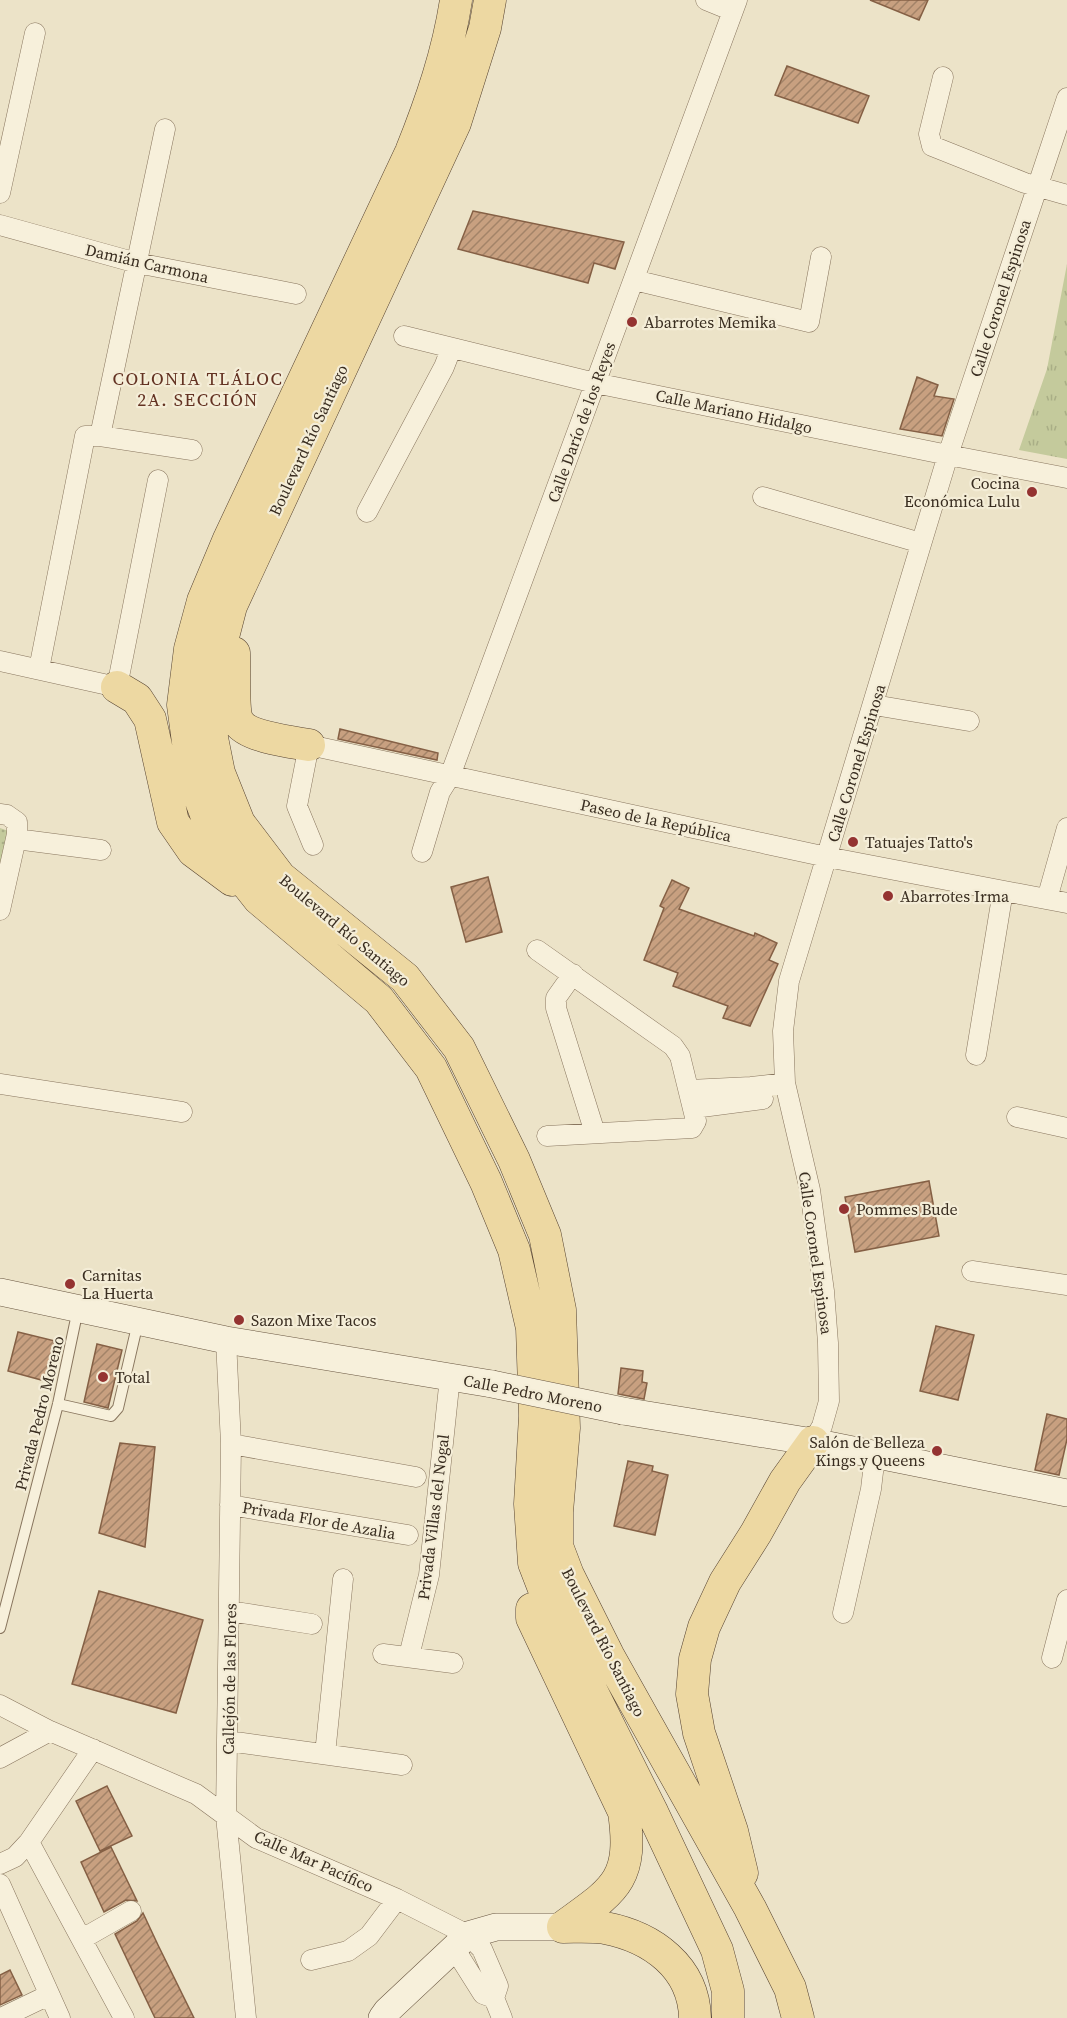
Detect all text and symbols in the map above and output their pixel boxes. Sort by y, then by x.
street label: Calle Coronel Espinosa [964,216,1036,379]
street label: Damián Carmona [83,238,212,288]
place label: Abarrotes Memika [644,311,777,333]
marker: Abarrotes Memika [625,315,639,329]
street label: Calle Darío de los Reyes [542,339,620,505]
street label: Boulevard Río Santiago [263,361,353,519]
district label: COLONIA TLÁLOC 2A. SECCIÓN [113,366,283,412]
street label: Calle Mariano Hidalgo [654,384,815,438]
place label: Cocina Económica Lulu [904,472,1021,512]
marker: Cocina Económica Lulu [1025,485,1039,499]
street label: Calle Coronel Espinosa [821,680,891,845]
street label: Paseo de la República [578,793,734,847]
place label: Tatuajes Tatto's [865,831,973,853]
marker: Tatuajes Tatto's [846,835,860,849]
street label: Boulevard Río Santiago [275,869,415,991]
place label: Abarrotes Irma [900,885,1010,907]
marker: Abarrotes Irma [881,889,895,903]
street label: Calle Coronel Espinosa [794,1170,838,1337]
place label: Pommes Bude [856,1198,958,1220]
marker: Pommes Bude [837,1202,851,1216]
place label: Carnitas La Huerta [82,1264,154,1304]
marker: Carnitas La Huerta [63,1277,77,1291]
place label: Sazon Mixe Tacos [251,1309,376,1331]
marker: Sazon Mixe Tacos [232,1313,246,1327]
street label: Privada Pedro Moreno [9,1333,69,1493]
place label: Total [115,1366,151,1388]
street label: Calle Pedro Moreno [462,1369,605,1417]
marker: Total [96,1370,110,1384]
place label: Salón de Belleza Kings y Queens [810,1431,926,1471]
street label: Privada Villas del Nogal [412,1433,454,1601]
marker: Salón de Belleza Kings y Queens [930,1444,944,1458]
street label: Privada Flor de Azalia [241,1496,398,1544]
street label: Boulevard Río Santiago [557,1564,651,1720]
street label: Callejón de las Flores [217,1603,241,1755]
street label: Calle Mar Pacífico [251,1825,377,1897]

